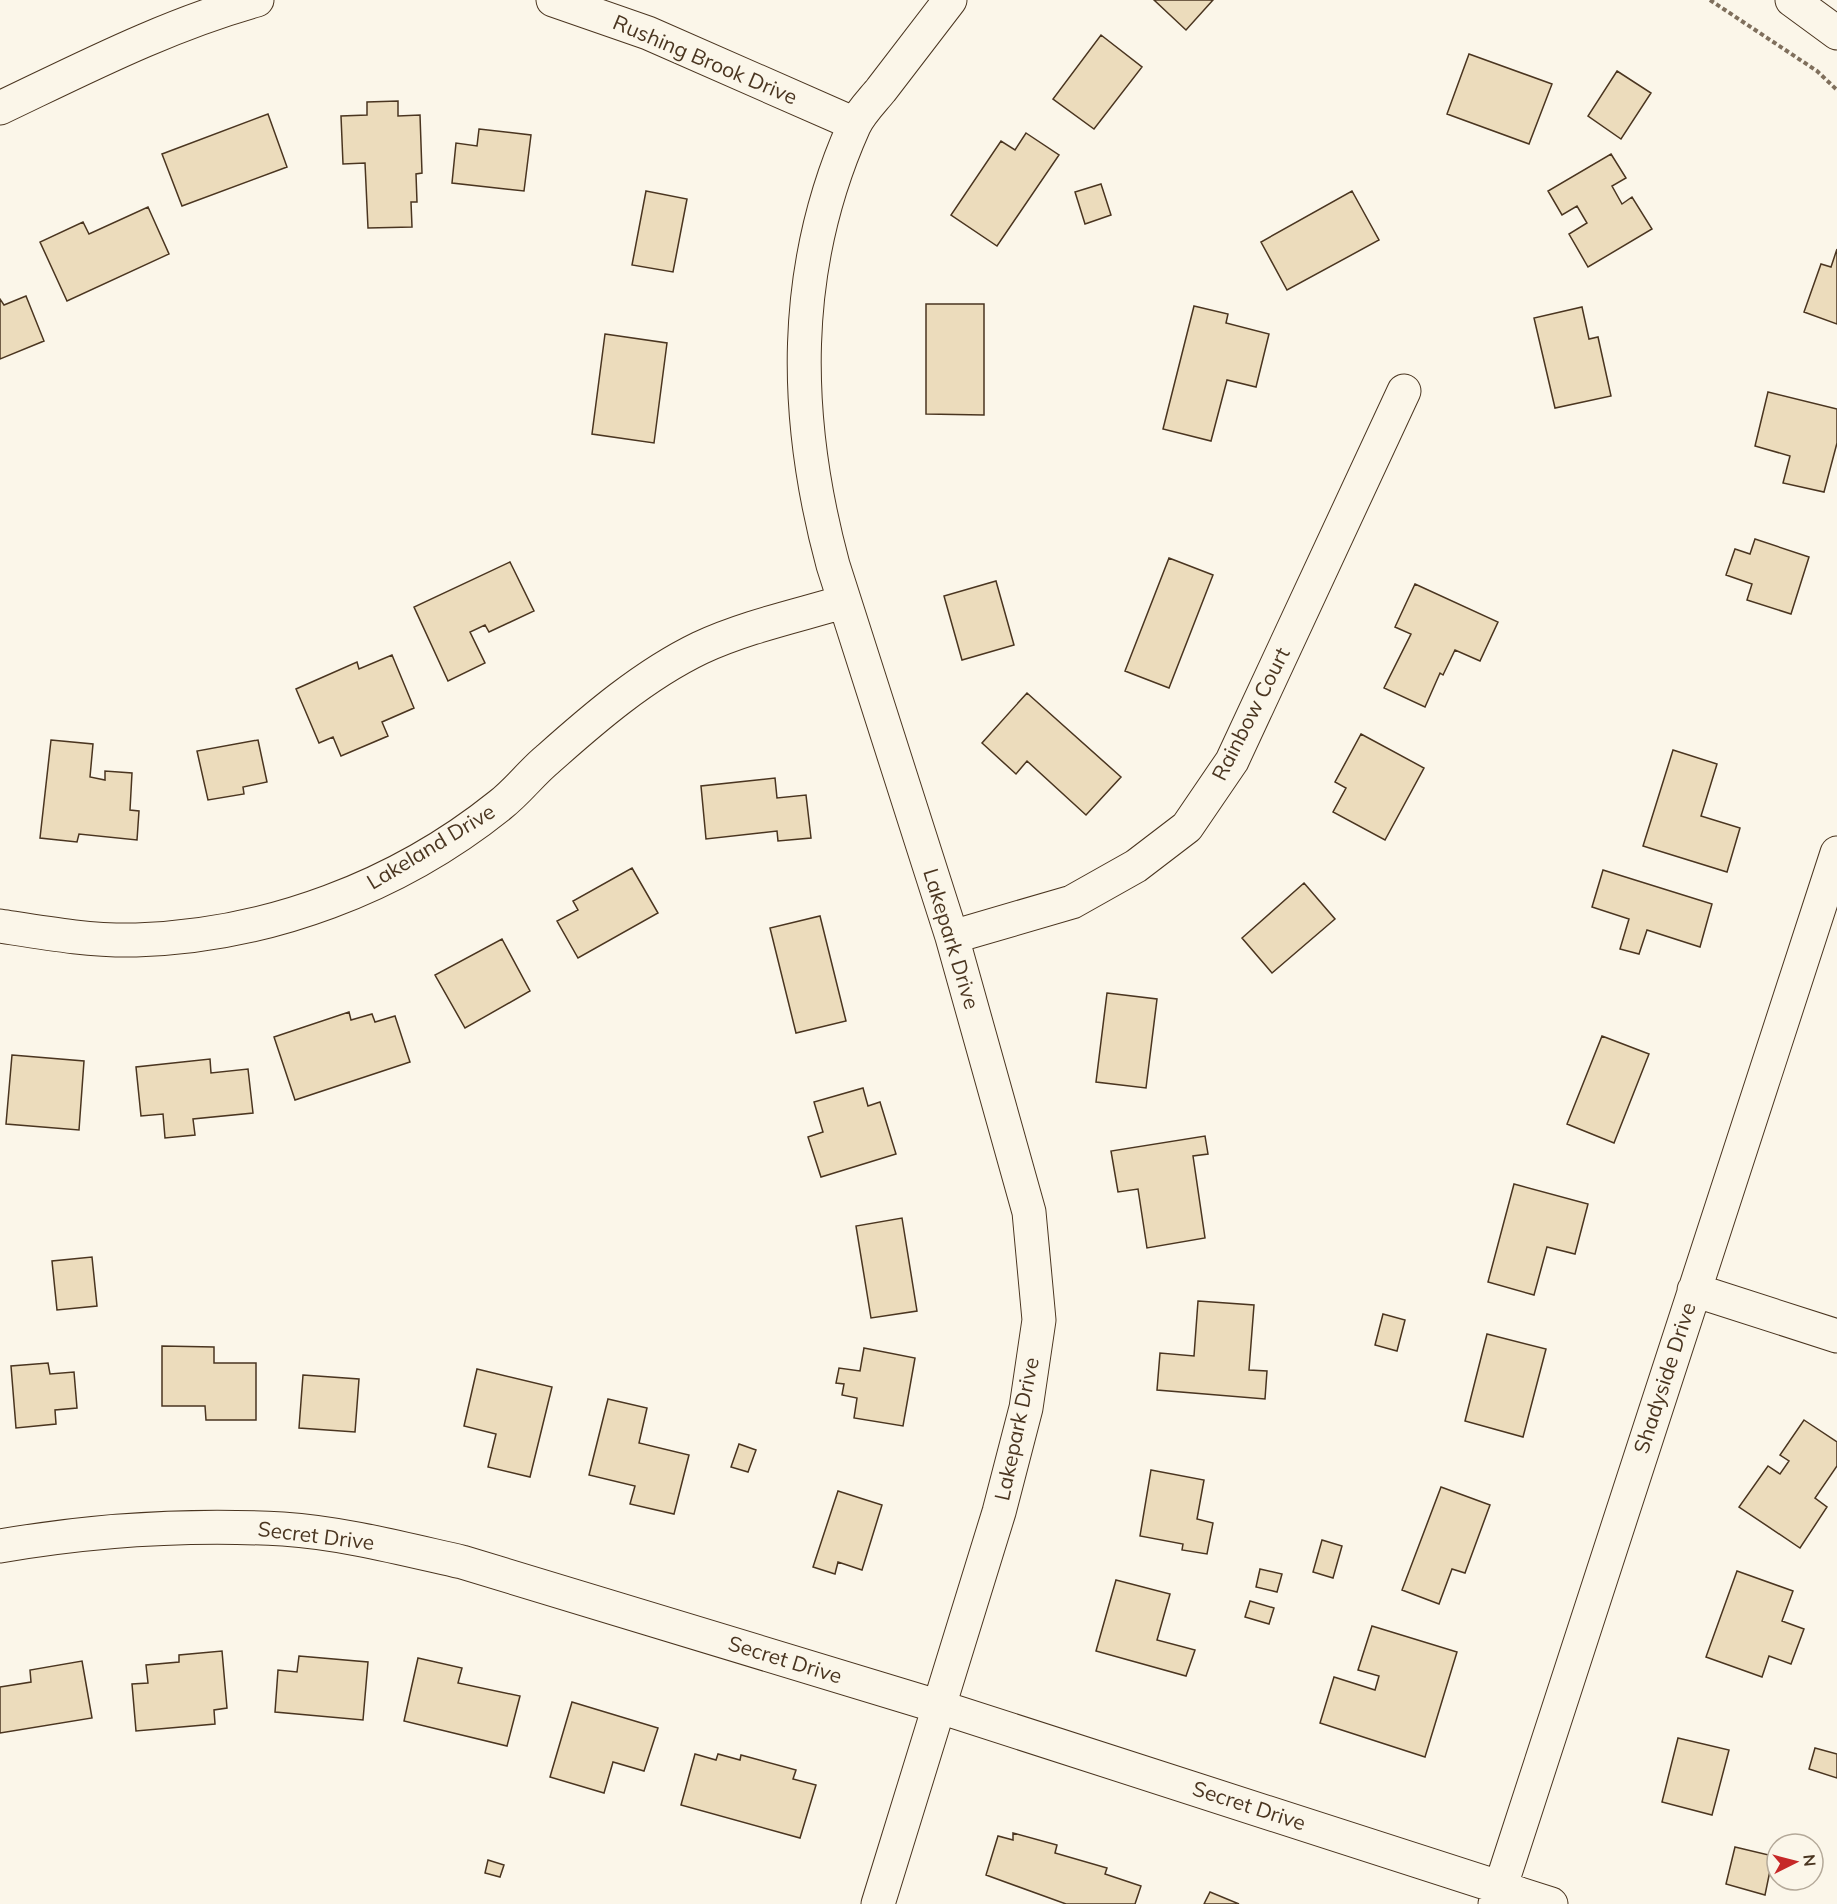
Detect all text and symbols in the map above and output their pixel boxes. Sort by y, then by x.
street label: Rushing Brook Drive [609,9,801,110]
street label: Rainbow Court [1205,643,1295,784]
street label: Lakeland Drive [362,798,499,895]
street label: Lakepark Drive [918,865,986,1012]
street label: Shadyside Drive [1627,1299,1701,1456]
street label: Lakepark Drive [988,1355,1044,1503]
street label: Secret Drive [256,1515,376,1555]
street label: Secret Drive [725,1629,845,1689]
street label: Secret Drive [1189,1775,1309,1836]
north arrow [1765,1832,1825,1892]
text: N [1799,1853,1820,1867]

